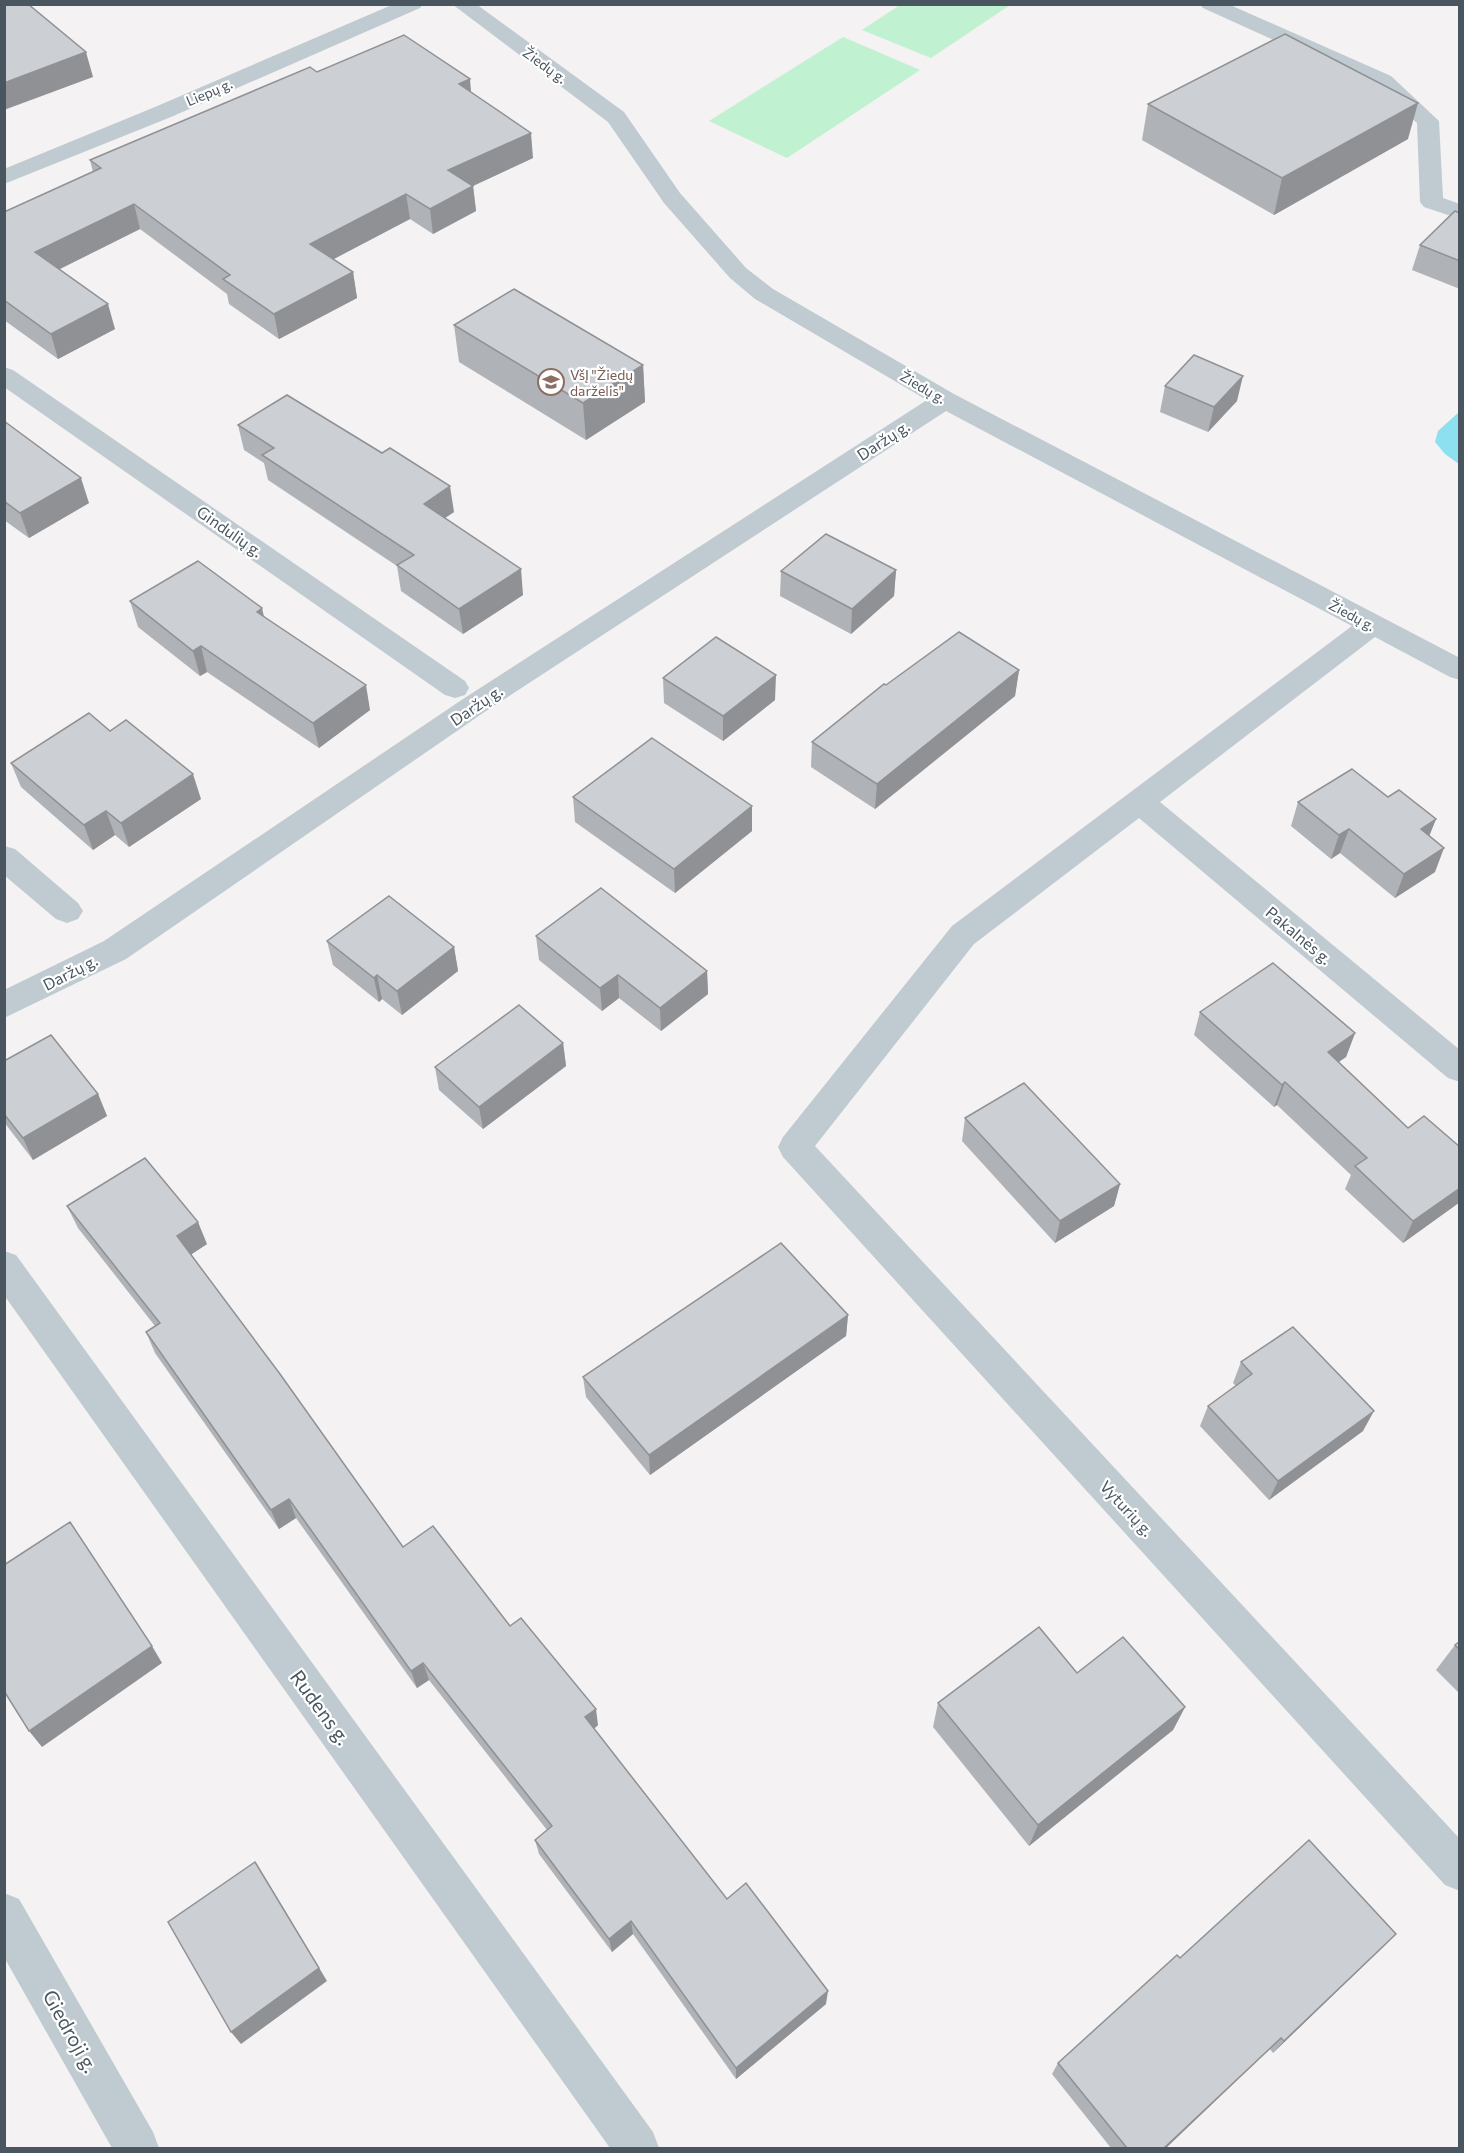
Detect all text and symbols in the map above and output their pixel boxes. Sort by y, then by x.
street label: Žiedų g. [520,43,570,87]
street label: Liepų g. [183,75,235,109]
place label: VšĮ "Žiedų darželis" [570,366,633,399]
school or university icon: VšĮ "Žiedų darželis" [536,367,566,397]
street label: Žiedų g. [897,367,949,407]
street label: Daržų g. [853,416,913,464]
street label: Gindulių g. [194,501,266,561]
street label: Žiedų g. [1326,596,1378,634]
street label: Daržų g. [446,681,506,729]
street label: Pakalnės g. [1262,902,1336,968]
street label: Daržų g. [39,950,101,994]
street label: Vyturių g. [1096,1476,1158,1540]
street label: Rudens g. [286,1665,356,1749]
street label: Giedroji g. [38,1985,104,2077]

